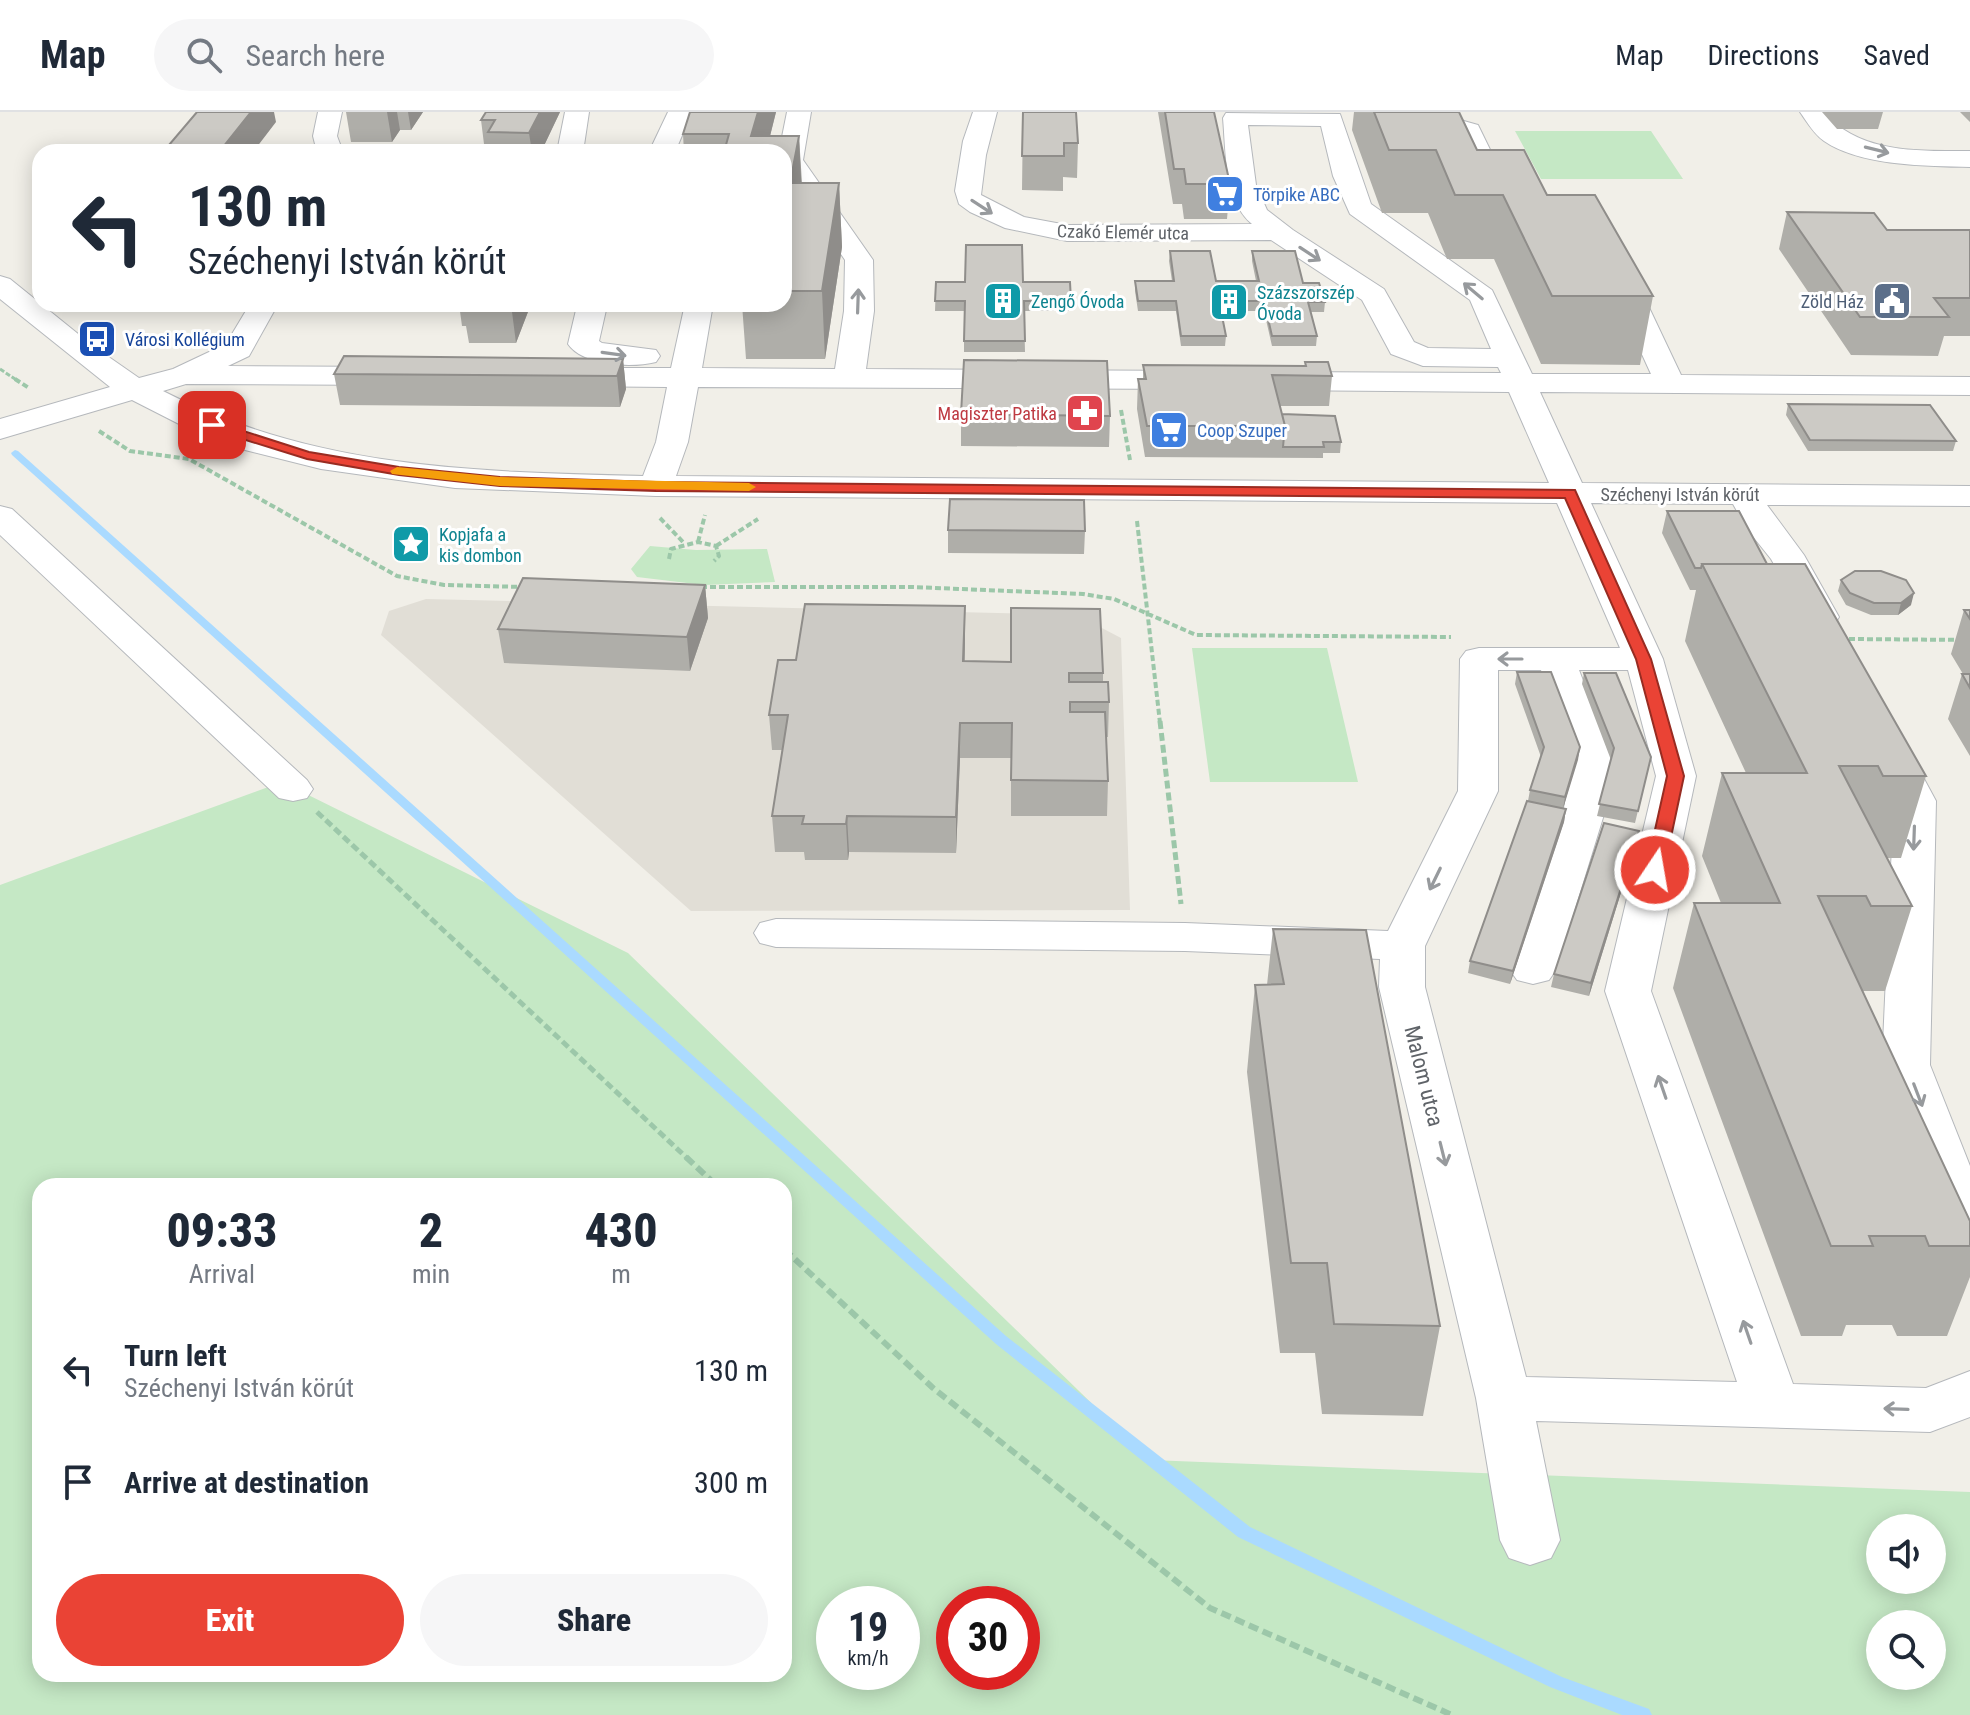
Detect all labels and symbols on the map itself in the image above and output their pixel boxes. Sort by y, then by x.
one-way arrow [1864,143,1890,158]
supermarket icon: Törpike ABC [1204,173,1246,215]
place label: Törpike ABC [1253,184,1340,205]
one-way arrow [971,199,993,216]
street label: Czakó Elemér utca [1057,220,1189,244]
one-way arrow [1298,246,1321,262]
building icon: Zengő Óvoda [982,280,1024,322]
public building icon: Zöld Ház [1871,280,1913,322]
building icon: Százszorszép Óvoda [1208,281,1250,323]
place label: Százszorszép Óvoda [1257,282,1355,324]
one-way arrow [1463,282,1484,300]
one-way arrow [851,288,866,315]
place label: Zengő Óvoda [1031,291,1124,312]
place label: Zöld Ház [1801,291,1864,312]
bus stop icon: Városi Kollégium [76,318,118,360]
place label: Városi Kollégium [125,329,245,350]
one-way arrow [601,347,626,362]
pin [178,391,246,459]
pharmacy icon: Magiszter Patika [1064,392,1106,434]
place label: Magiszter Patika [938,403,1057,424]
supermarket icon: Coop Szuper [1148,409,1190,451]
place label: Coop Szuper [1197,420,1288,441]
street label: Széchenyi István körút [1600,484,1760,505]
place icon: Kopjafa a kis dombon [390,523,432,565]
place label: Kopjafa a kis dombon [439,524,522,566]
one-way arrow [1497,651,1524,667]
one-way arrow [1906,824,1921,851]
position arrow [1613,828,1697,912]
one-way arrow [1427,867,1442,890]
street label: Malom utca [1399,1023,1449,1129]
one-way arrow [1653,1074,1668,1099]
one-way arrow [1912,1082,1926,1107]
one-way arrow [1437,1141,1452,1167]
one-way arrow [1739,1320,1754,1345]
one-way arrow [1883,1401,1910,1417]
speed limit sign: 30 [936,1586,1040,1690]

